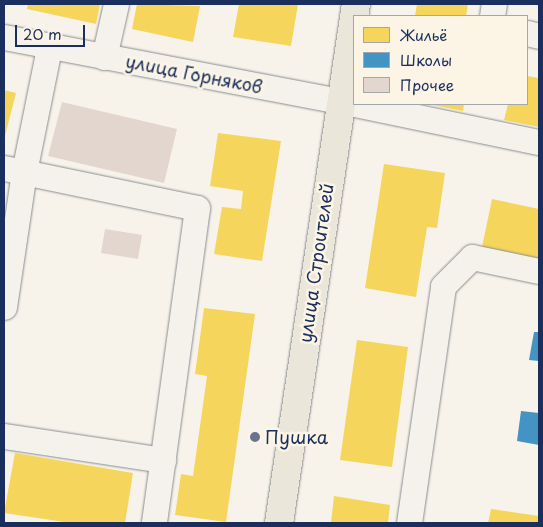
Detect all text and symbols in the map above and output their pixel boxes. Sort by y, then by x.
scale bar [18,15,88,47]
legend [353,15,528,105]
text: 20 m [23,22,62,45]
text: Жильё [400,23,447,46]
text: Школы [400,48,452,71]
street label: улица Горняков [123,50,265,98]
text: Прочее [400,73,454,96]
street label: улица Строителей [294,181,338,345]
place label: Пушка [265,426,328,448]
marker: Пушка [249,431,261,443]

